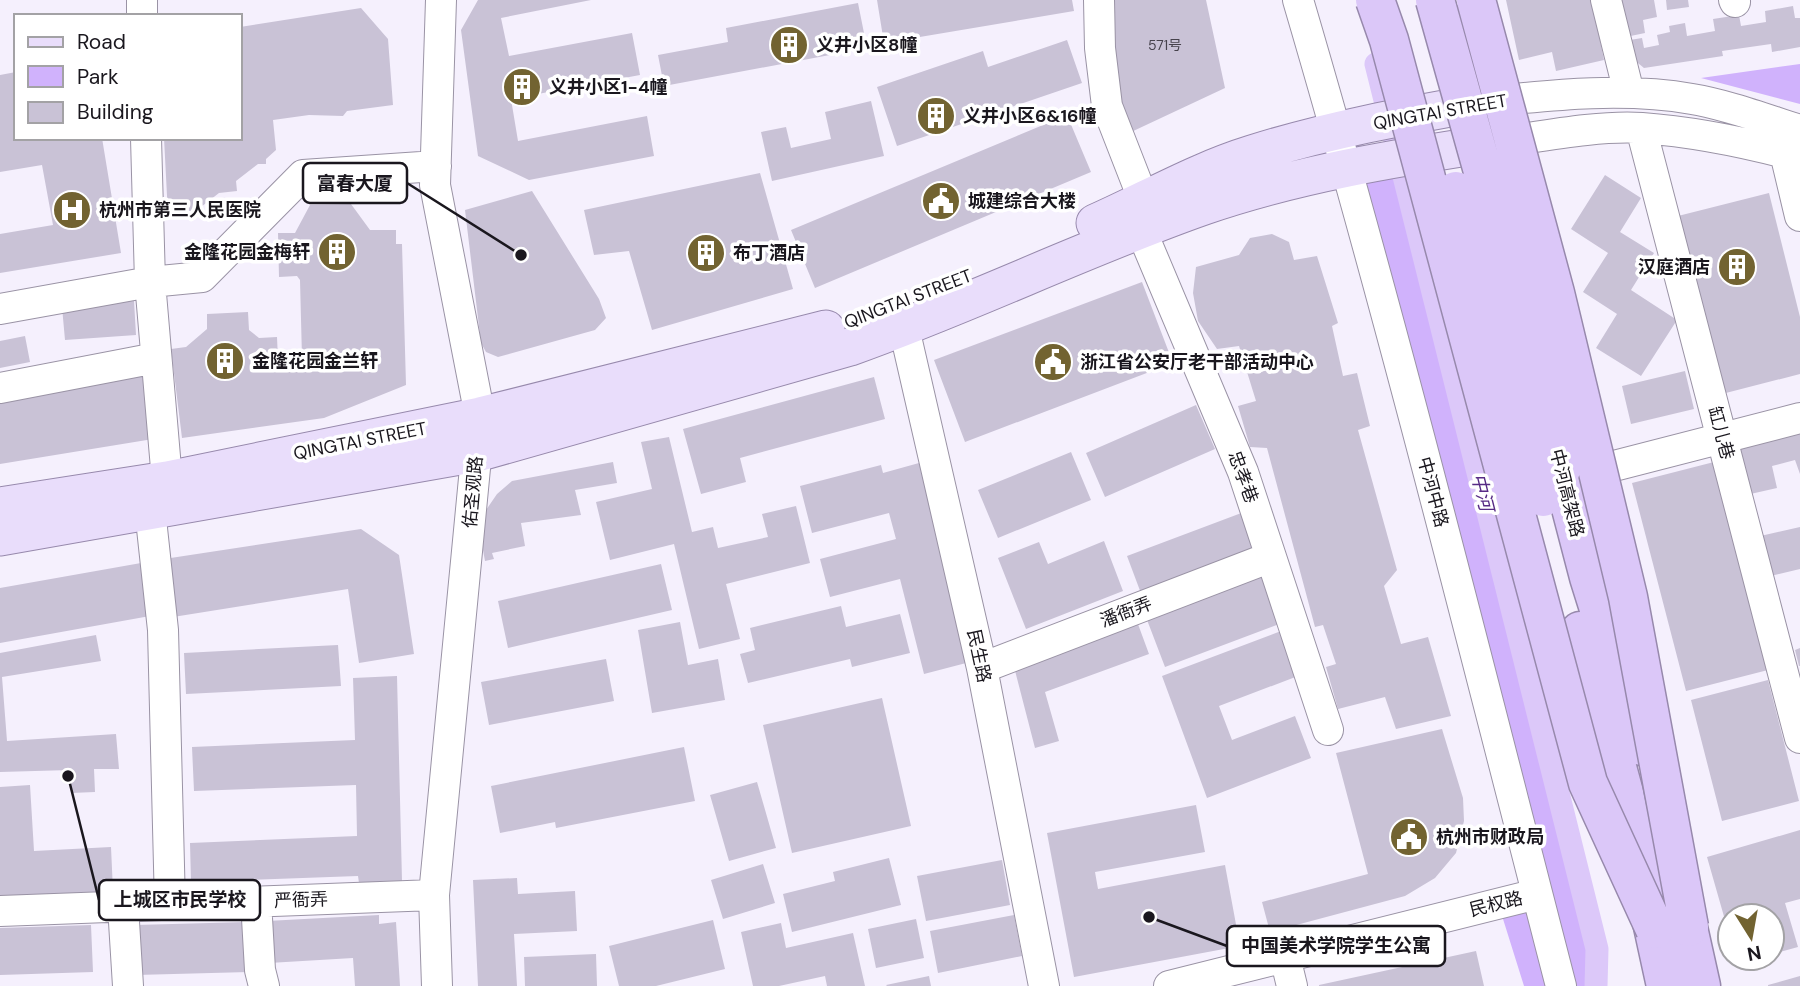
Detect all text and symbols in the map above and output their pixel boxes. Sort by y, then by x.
legend [14,14,242,140]
building icon: 义井小区8幢 [768,24,810,66]
text: Road [77,28,126,56]
place label: 义井小区8幢 [816,33,917,57]
house number: 571号 [1148,36,1182,54]
text: Park [77,63,119,91]
building icon: 义井小区1-4幢 [501,66,543,108]
place label: 义井小区1-4幢 [549,75,668,99]
street label: QINGTAI STREET [1371,88,1509,136]
building icon: 义井小区6&16幢 [915,95,957,137]
text: Building [77,98,154,126]
place label: 义井小区6&16幢 [963,104,1096,128]
callout: 富春大厦 [303,163,407,203]
text: 富春大厦 [317,171,393,196]
public building icon: 城建综合大楼 [920,180,962,222]
hospital icon: 杭州市第三人民医院 [51,189,93,231]
place label: 城建综合大楼 [968,189,1076,213]
place label: 杭州市第三人民医院 [99,198,261,222]
building icon: 金隆花园金梅轩 [316,231,358,273]
building icon: 布丁酒店 [685,232,727,274]
place label: 金隆花园金梅轩 [184,240,310,264]
place label: 布丁酒店 [733,241,805,265]
building icon: 汉庭酒店 [1716,246,1758,288]
place label: 汉庭酒店 [1638,255,1710,279]
street label: QINGTAI STREET [841,264,975,334]
building icon: 金隆花园金兰轩 [204,340,246,382]
public building icon: 浙江省公安厅老干部活动中心 [1032,341,1074,383]
place label: 金隆花园金兰轩 [252,349,378,373]
place label: 浙江省公安厅老干部活动中心 [1080,350,1314,374]
street label: 缸儿巷 [1702,404,1740,462]
street label: QINGTAI STREET [291,416,429,466]
street label: 中河高架路 [1544,446,1590,540]
street label: 忠孝巷 [1222,448,1264,506]
street label: 中河中路 [1412,454,1454,530]
street label: 佑圣观路 [458,455,488,529]
water label: 中河 [1466,471,1500,517]
street label: 潘衙弄 [1096,591,1156,633]
street label: 民生路 [962,627,996,685]
public building icon: 杭州市财政局 [1388,816,1430,858]
place label: 杭州市财政局 [1436,825,1544,849]
callout: 上城区市民学校 [99,880,260,920]
street label: 民权路 [1467,886,1525,922]
text: 上城区市民学校 [113,887,247,912]
street label: 严衙弄 [274,887,328,913]
north arrow [1716,902,1786,972]
callout: 中国美术学院学生公寓 [1227,926,1445,966]
text: 中国美术学院学生公寓 [1241,933,1431,958]
text: N [1745,940,1763,967]

